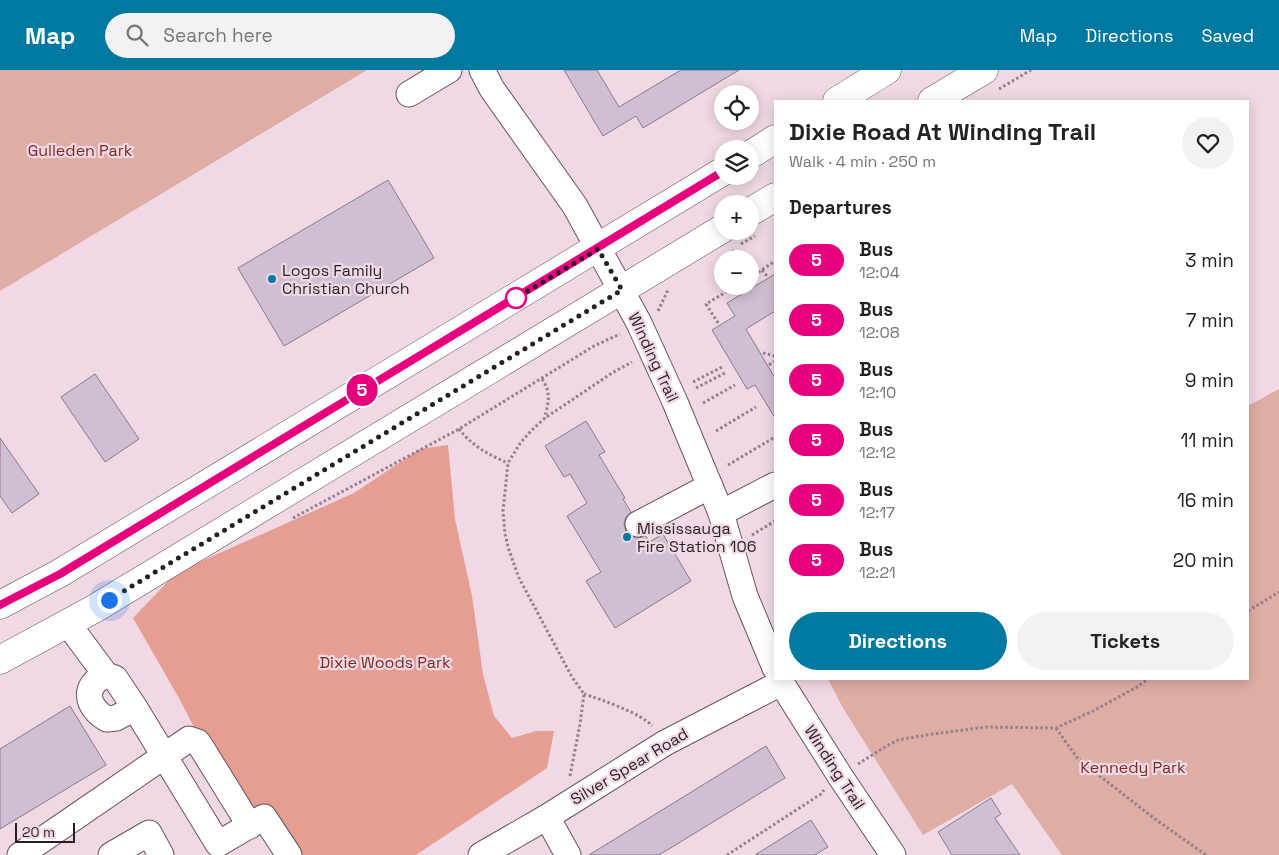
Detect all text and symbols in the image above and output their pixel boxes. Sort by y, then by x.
search box [105,13,455,58]
text: Map [25,20,75,51]
icon: search [123,21,151,49]
text: Search here [163,23,273,48]
text: Map [1020,24,1057,47]
text: Directions [1085,24,1174,47]
text: Saved [1202,24,1254,47]
map controls [714,85,759,295]
button: locate [714,85,759,130]
text: Dixie Road At Winding Trail [789,116,1096,147]
button: heart [1182,117,1234,169]
park label: Gulleden Park [28,140,133,161]
button: layers [714,140,759,185]
text: Walk · 4 min · 250 m [789,151,936,172]
button: + [714,195,759,240]
text: Departures [789,195,892,220]
text: Bus [859,237,893,262]
text: 5 [811,248,822,271]
text: 3 min [1185,248,1234,273]
button: − [714,250,759,295]
place label: Logos Family Christian Church [282,260,410,299]
text: 12:04 [859,262,900,283]
marker: Logos Family Christian Church [266,273,278,285]
unlabelled marker [505,287,527,309]
text: Bus [859,297,893,322]
text: 5 [811,308,822,331]
text: 7 min [1186,308,1234,333]
street label: Winding Trail [624,309,684,405]
text: 12:08 [859,322,900,343]
text: Bus [859,357,893,382]
text: 5 [811,368,822,391]
text: 9 min [1185,368,1234,393]
line badge: 5 [346,374,378,406]
text: 5 [357,378,367,401]
text: 12:10 [859,382,896,403]
text: Bus [859,417,893,442]
text: 5 [811,428,822,451]
text: 11 min [1181,428,1234,453]
text: 12:12 [859,442,896,463]
text: Bus [859,477,893,502]
text: 5 [811,488,822,511]
text: 16 min [1177,488,1234,513]
text: 12:17 [859,502,895,523]
place label: Mississauga Fire Station 106 [637,518,757,557]
marker: Mississauga Fire Station 106 [621,531,633,543]
text: Bus [859,537,893,562]
text: 5 [811,548,822,571]
text: 20 min [1173,548,1234,573]
text: 12:21 [859,562,896,583]
your location [97,588,122,613]
button: Directions [789,612,1007,670]
button: Tickets [1017,612,1234,670]
park label: Dixie Woods Park [319,652,451,673]
street label: Winding Trail [799,721,870,814]
street label: Silver Spear Road [567,723,692,810]
park label: Kennedy Park [1080,757,1186,778]
scale bar [15,820,75,843]
text: 20 m [22,823,55,841]

